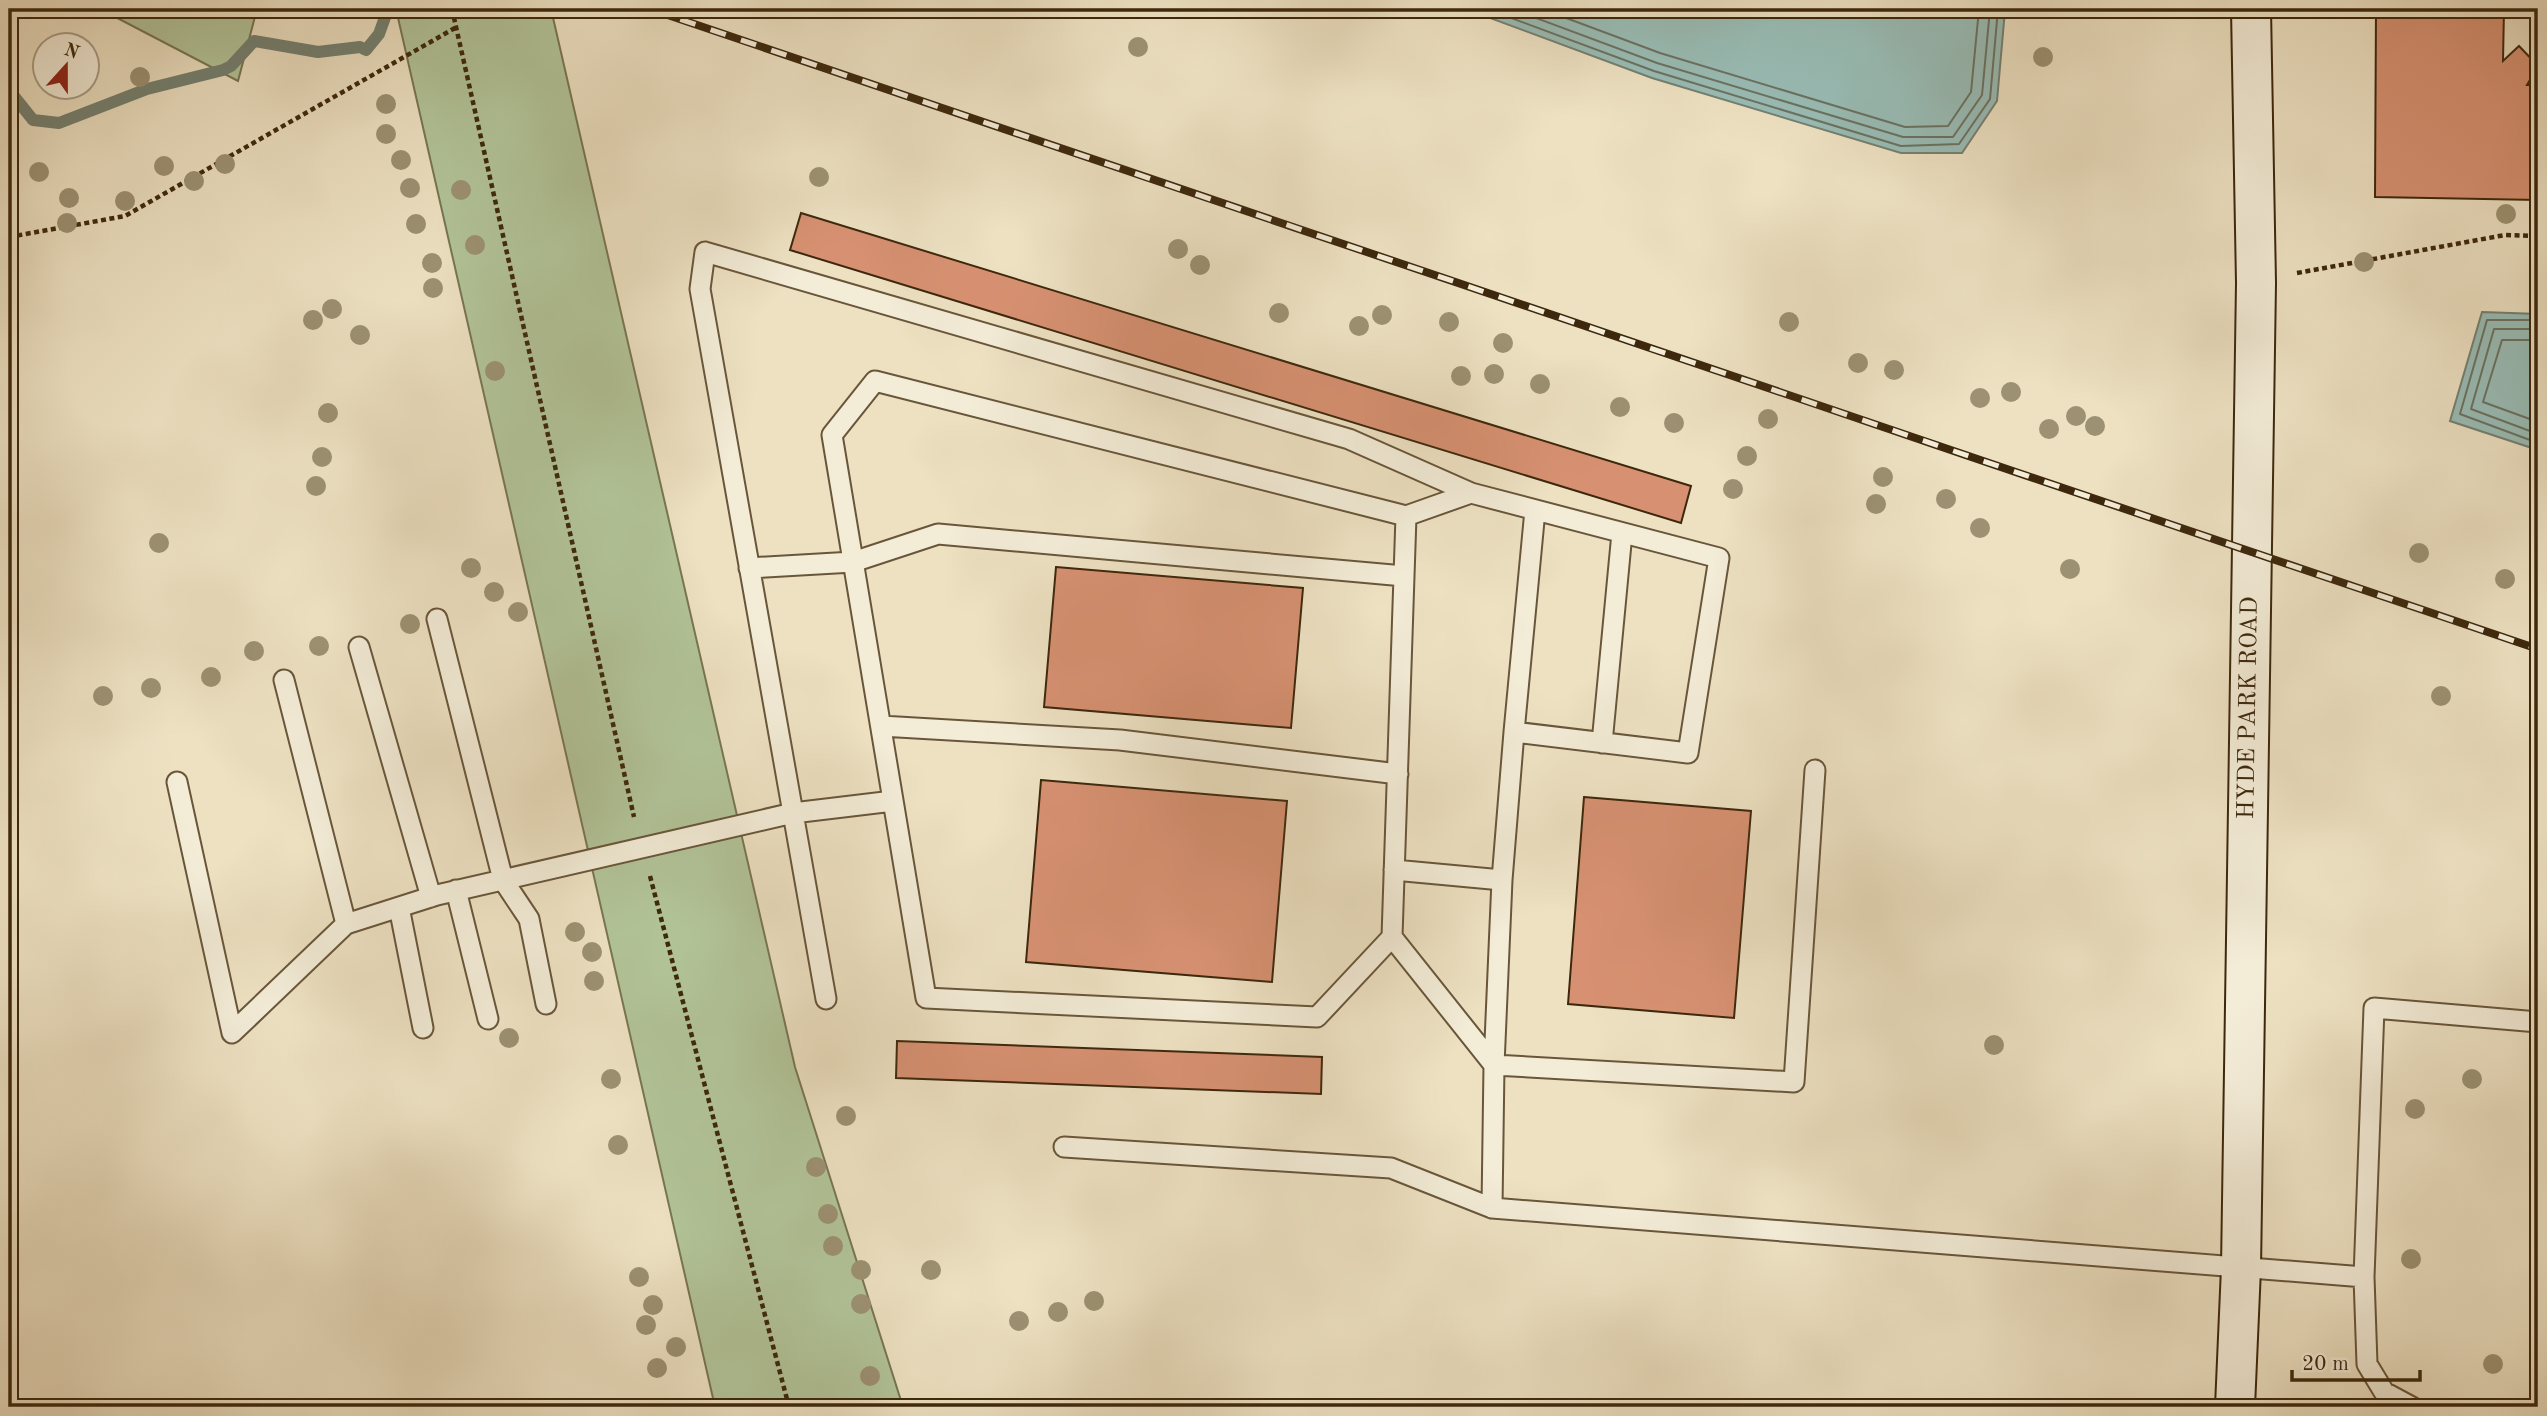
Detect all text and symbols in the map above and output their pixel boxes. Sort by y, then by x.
north arrow [32,32,102,102]
text: N [61,41,82,64]
street label: HYDE PARK ROAD [2235,596,2263,820]
scale bar [2292,1339,2419,1383]
text: 20 m [2302,1354,2349,1375]

